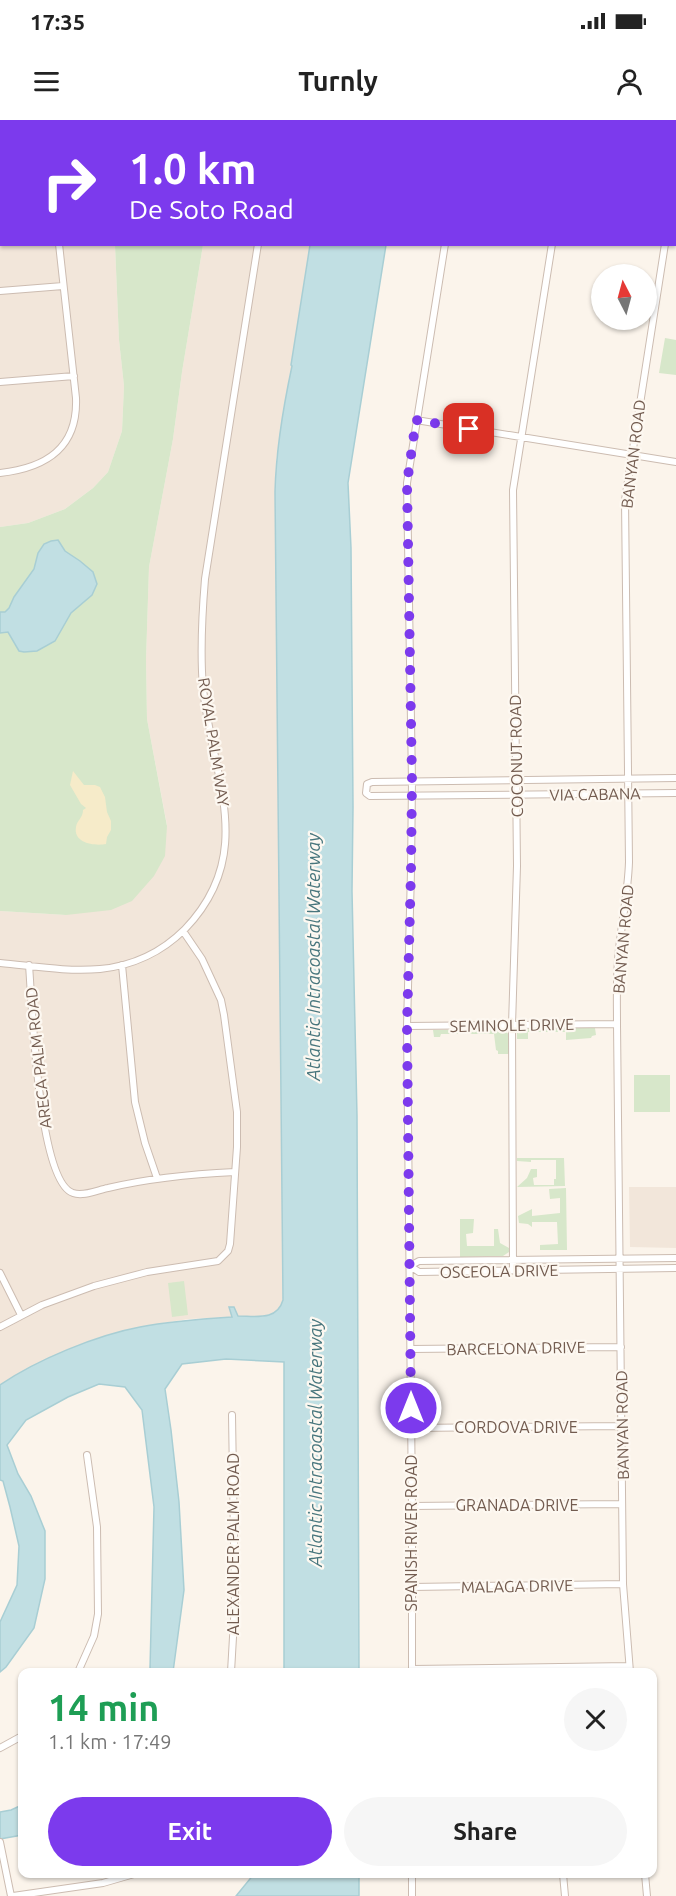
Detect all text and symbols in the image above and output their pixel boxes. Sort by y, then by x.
text: 17:35 [30,9,85,34]
icon: menu [30,65,63,98]
icon: person [613,65,646,98]
text: Turnly [298,66,378,96]
icon: right [30,144,108,222]
text: 1.0 km [129,145,256,192]
text: De Soto Road [129,194,294,224]
north arrow [591,264,657,330]
map controls [591,264,657,330]
street label: BANYAN ROAD [617,399,649,509]
pin [443,403,494,454]
icon: arrive [452,412,485,445]
street label: ROYAL PALM WAY [195,676,233,808]
street label: COCONUT ROAD [506,694,526,818]
street label: VIA CABANA [549,784,641,804]
water label: Atlantic Intracoastal Waterway [303,833,323,1082]
street label: BANYAN ROAD [609,884,637,994]
street label: ARECA PALM ROAD [22,986,54,1130]
street label: SEMINOLE DRIVE [450,1015,574,1035]
street label: OSCEOLA DRIVE [439,1261,559,1281]
water label: Atlantic Intracoastal Waterway [305,1319,325,1568]
street label: BARCELONA DRIVE [446,1338,586,1358]
street label: BANYAN ROAD [612,1370,632,1480]
position arrow [379,1376,443,1440]
street label: CORDOVA DRIVE [454,1418,578,1436]
street label: ALEXANDER PALM ROAD [224,1453,242,1635]
street label: SPANISH RIVER ROAD [402,1454,420,1612]
street label: GRANADA DRIVE [456,1496,579,1514]
street label: MALAGA DRIVE [461,1576,573,1596]
text: 14 min [48,1687,159,1728]
button: close [564,1688,627,1751]
text: 1.1 km · 17:49 [48,1730,172,1753]
button: Exit [48,1797,332,1866]
button: Share [344,1797,627,1866]

